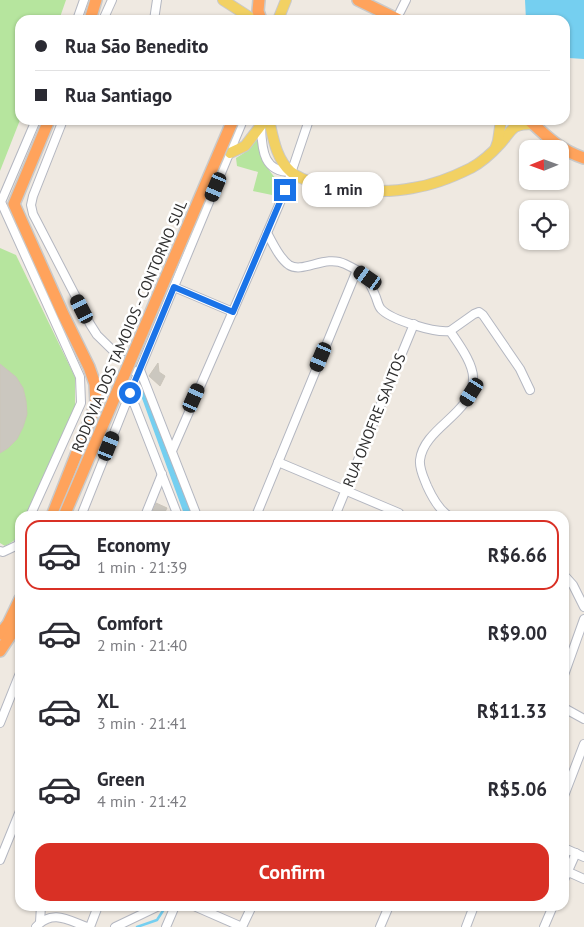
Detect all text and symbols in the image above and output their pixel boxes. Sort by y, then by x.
text: Rua São Benedito [65,34,208,58]
text: Rua Santiago [65,83,172,107]
north arrow [519,140,569,190]
map controls [519,140,569,250]
car [203,170,228,204]
callout: 1 min [302,172,385,208]
route end [274,179,296,201]
text: 1 min [323,179,363,199]
street label: RODOVIA DOS TAMOIOS - CONTORNO SUL [67,197,191,455]
button: locate [519,200,569,250]
car [351,263,384,293]
car [68,292,95,326]
car [308,340,333,374]
street label: RUA ONOFRE SANTOS [338,350,410,490]
car [457,375,486,409]
car [181,381,206,415]
route start [119,382,141,404]
car [96,429,121,463]
icon: car [37,533,82,578]
text: Economy [97,533,170,557]
text: R$6.66 [488,543,547,567]
text: 1 min · 21:39 [97,557,187,577]
icon: car [37,611,82,656]
text: Comfort [97,611,163,635]
text: R$9.00 [488,621,547,645]
text: 2 min · 21:40 [97,635,187,655]
icon: car [37,689,82,734]
text: XL [97,689,119,713]
text: R$11.33 [477,699,547,723]
text: 3 min · 21:41 [97,713,187,733]
icon: car [37,767,82,812]
text: Green [97,767,145,791]
text: R$5.06 [488,777,547,801]
text: 4 min · 21:42 [97,791,187,811]
button: Confirm [35,843,549,901]

